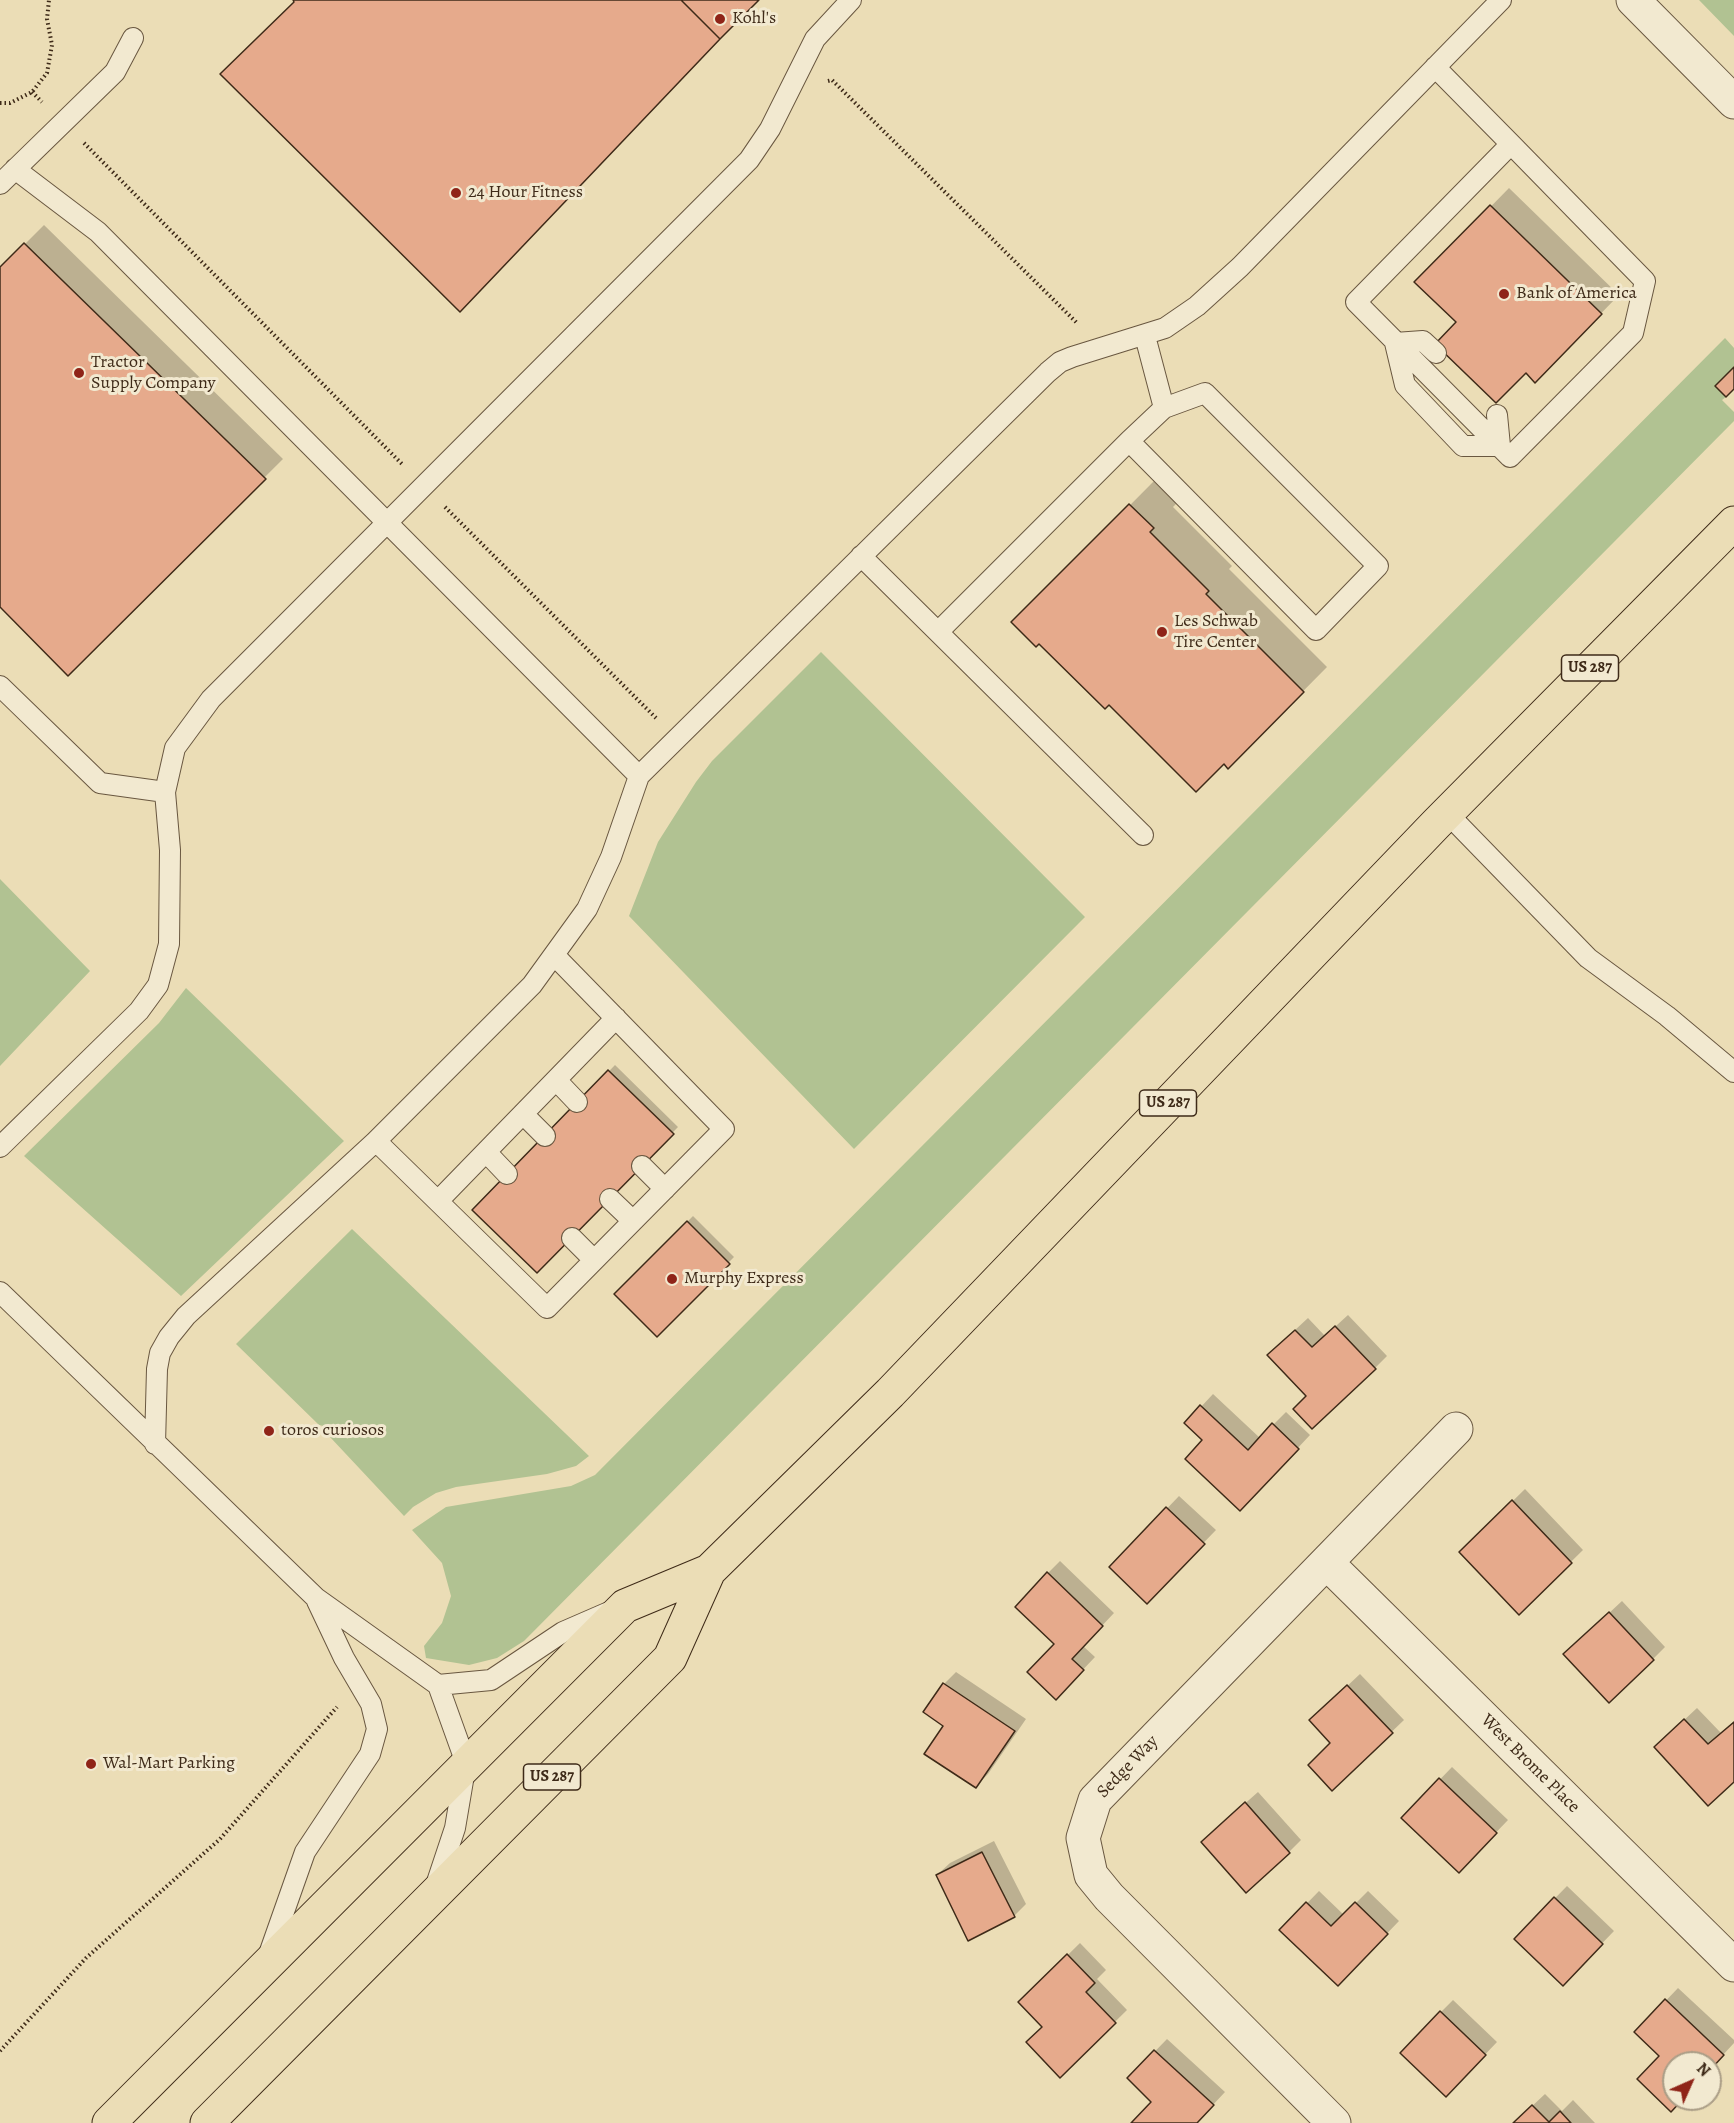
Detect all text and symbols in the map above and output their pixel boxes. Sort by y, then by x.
place label: Kohl's [732,8,776,30]
marker: Kohl's [713,12,727,26]
place label: 24 Hour Fitness [468,182,583,204]
marker: 24 Hour Fitness [449,186,463,200]
place label: Bank of America [1516,283,1637,305]
marker: Bank of America [1497,287,1511,301]
place label: Tractor Supply Company [91,352,216,394]
marker: Tractor Supply Company [72,366,86,380]
place label: Les Schwab Tire Center [1174,611,1258,654]
marker: Les Schwab Tire Center [1155,625,1169,639]
road number: US 287 [1562,655,1618,681]
road number: US 287 [1140,1090,1196,1116]
place label: Murphy Express [684,1268,804,1290]
marker: Murphy Express [665,1272,679,1286]
place label: toros curiosos [281,1420,384,1442]
marker: toros curiosos [262,1424,276,1438]
street label: West Brome Place [1476,1710,1584,1818]
street label: Sedge Way [1093,1731,1163,1803]
place label: Wal-Mart Parking [103,1753,235,1775]
marker: Wal-Mart Parking [84,1757,98,1771]
road number: US 287 [524,1764,580,1790]
north arrow [1662,2051,1722,2111]
text: N [1691,2058,1715,2082]

